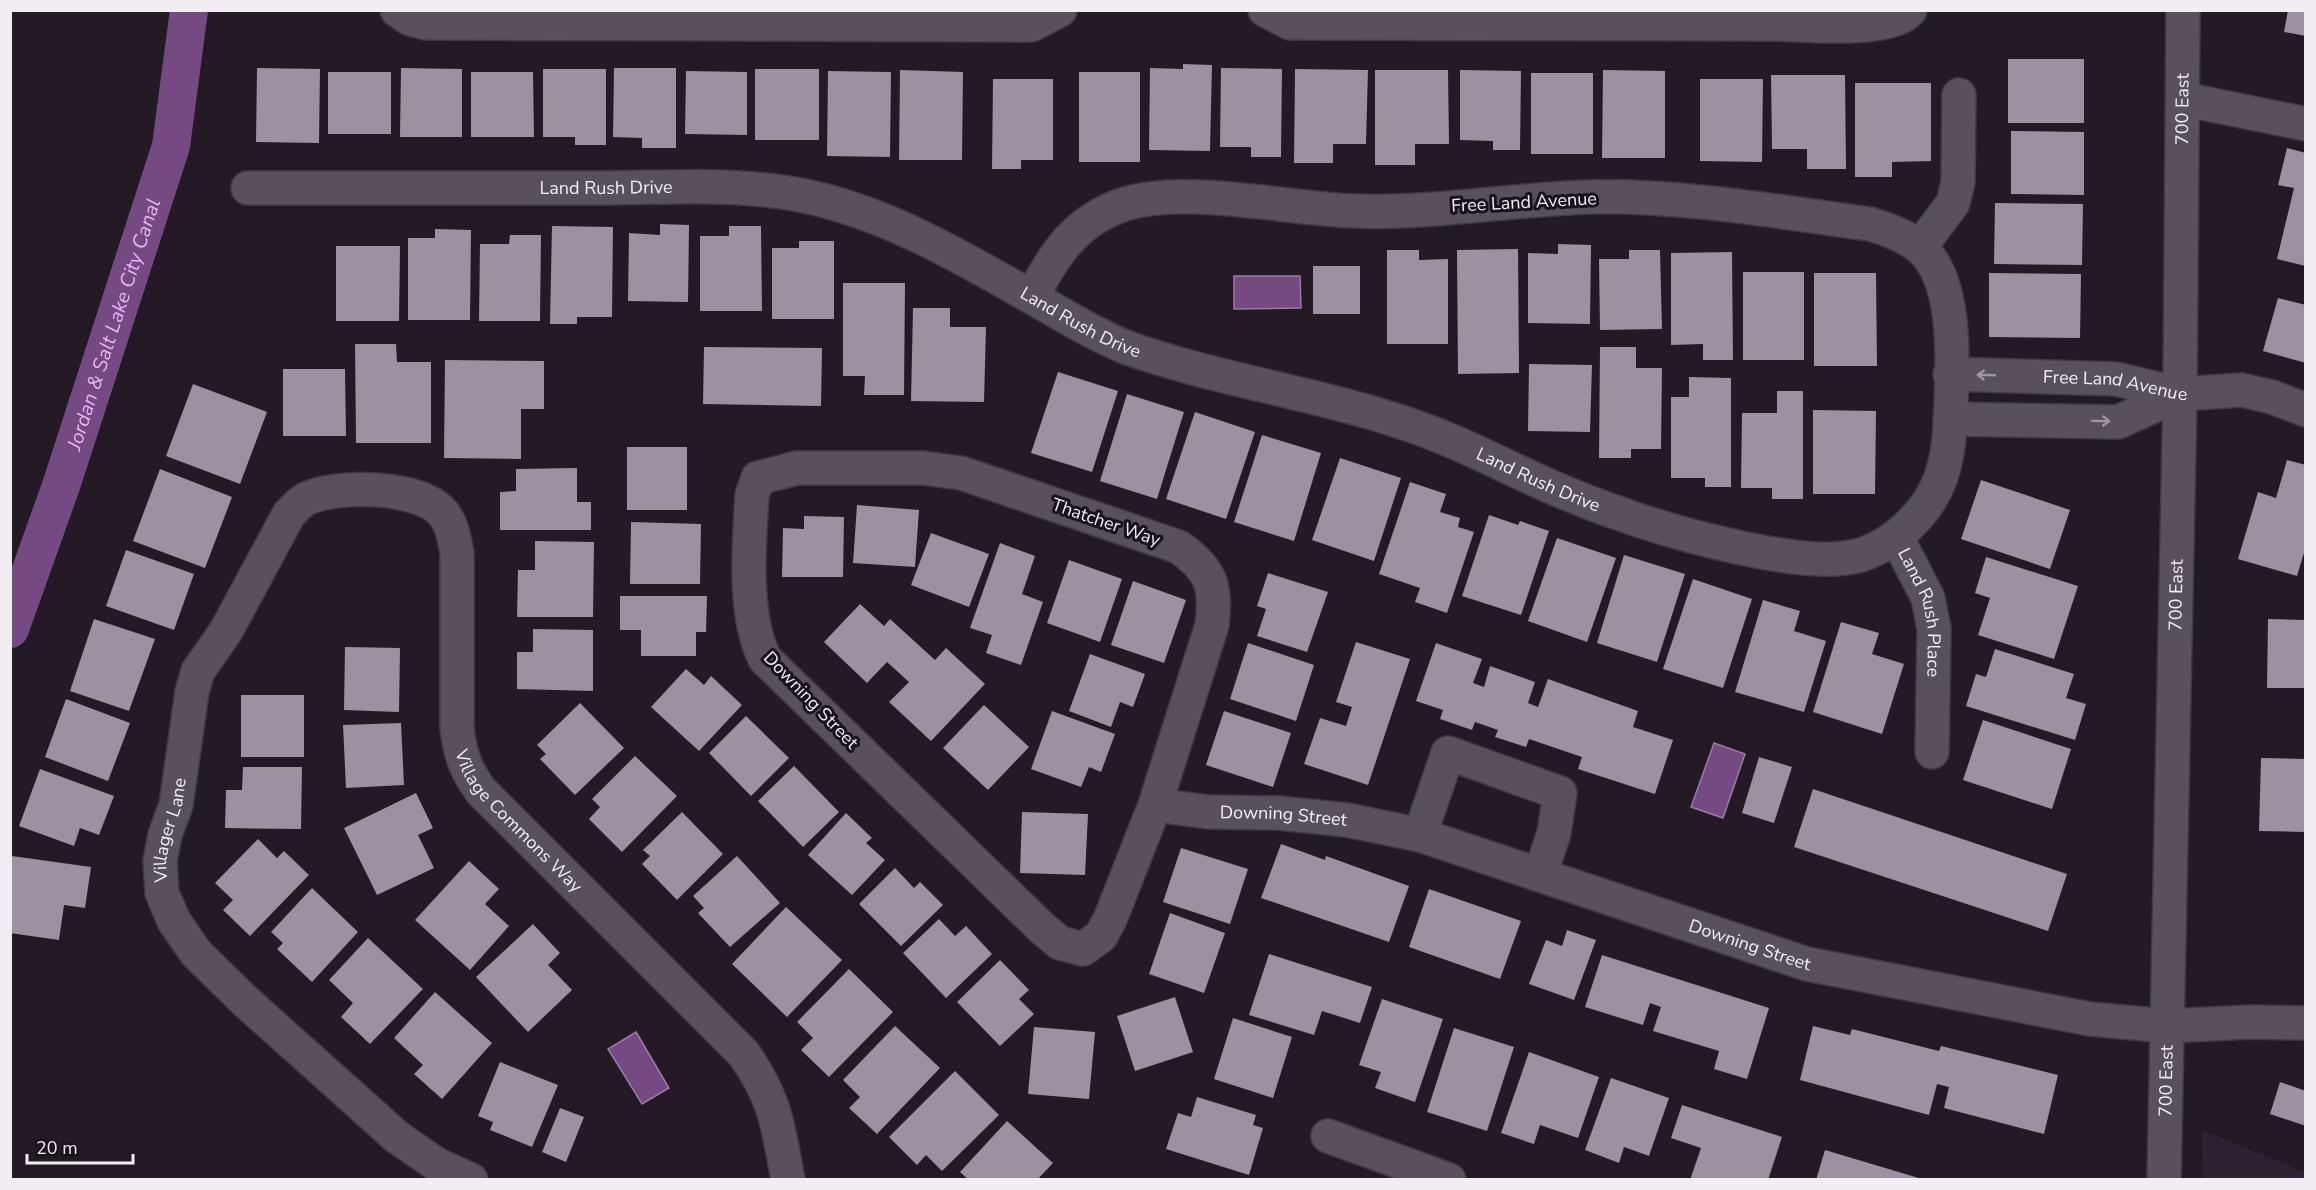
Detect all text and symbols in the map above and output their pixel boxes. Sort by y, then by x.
street label: 700 East [2170,72,2195,145]
street label: Land Rush Drive [540,175,673,200]
street label: Free Land Avenue [1451,186,1597,218]
water label: Jordan & Salt Lake City Canal [60,195,167,454]
street label: Land Rush Drive [1016,281,1144,363]
street label: Free Land Avenue [2043,365,2188,406]
one-way arrow [1977,370,1997,381]
one-way arrow [2091,416,2111,427]
street label: Land Rush Drive [1473,442,1604,518]
street label: Thatcher Way [1048,492,1164,552]
street label: Land Rush Place [1892,544,1946,677]
street label: 700 East [2163,558,2189,631]
street label: Downing Street [758,646,864,755]
street label: Village Commons Way [449,746,588,898]
street label: Villager Lane [148,776,192,884]
street label: Downing Street [1220,800,1349,832]
street label: Downing Street [1686,913,1813,977]
street label: 700 East [2153,1044,2179,1117]
scale bar [27,1127,134,1165]
text: 20 m [36,1136,78,1160]

